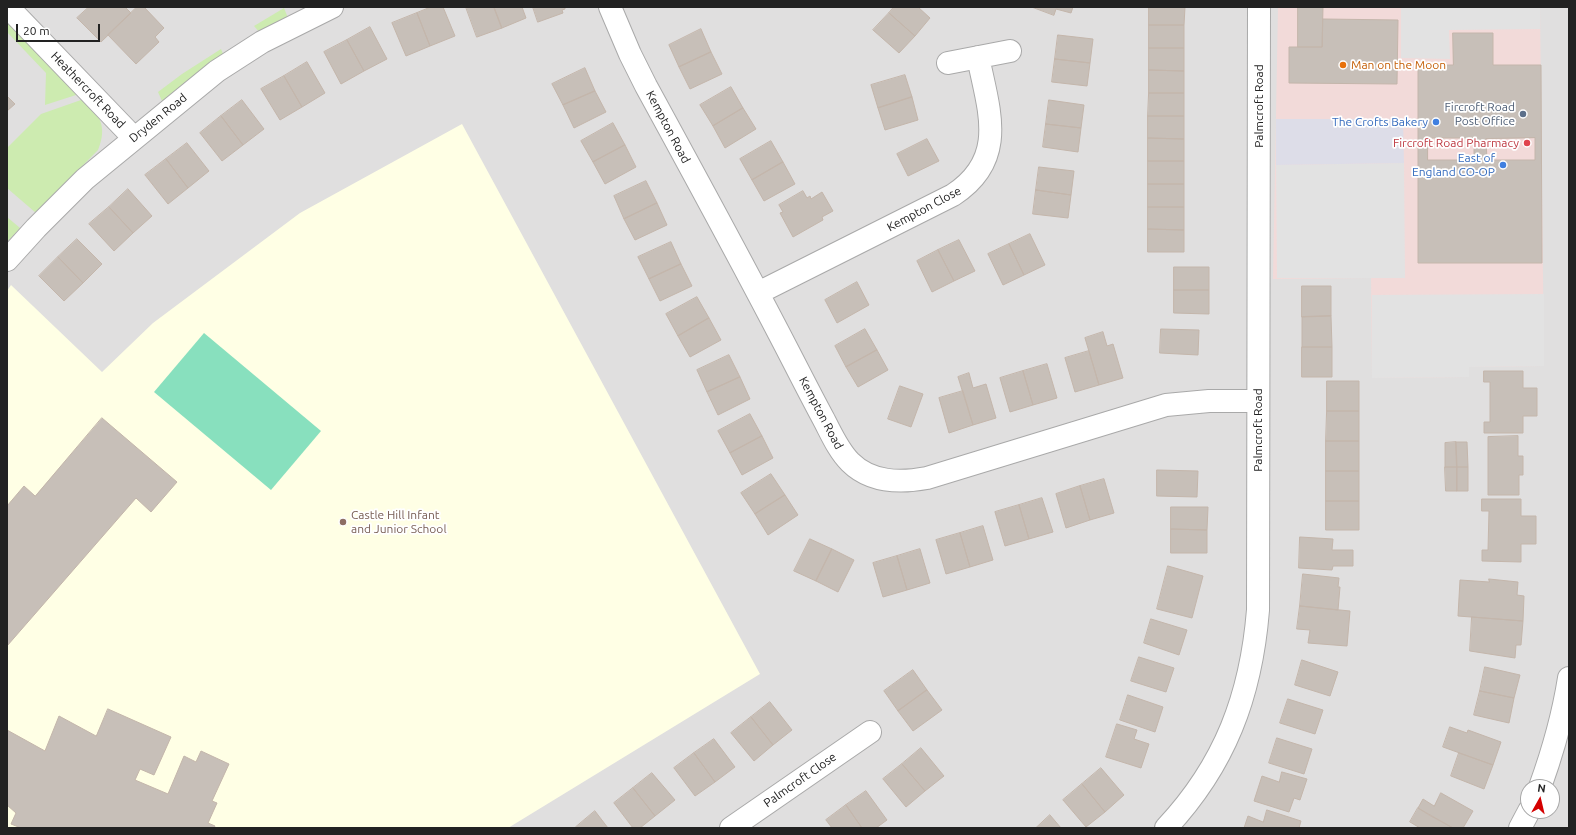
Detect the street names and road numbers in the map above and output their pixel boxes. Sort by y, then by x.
street label: Heathercroft Road [48,49,128,131]
street label: Palmcroft Road [1252,64,1266,148]
street label: Kempton Road [643,88,693,166]
street label: Dryden Road [126,90,190,146]
street label: Kempton Close [885,183,963,235]
street label: Kempton Road [796,374,846,452]
street label: Palmcroft Road [1251,388,1265,472]
street label: Palmcroft Close [761,750,839,810]

